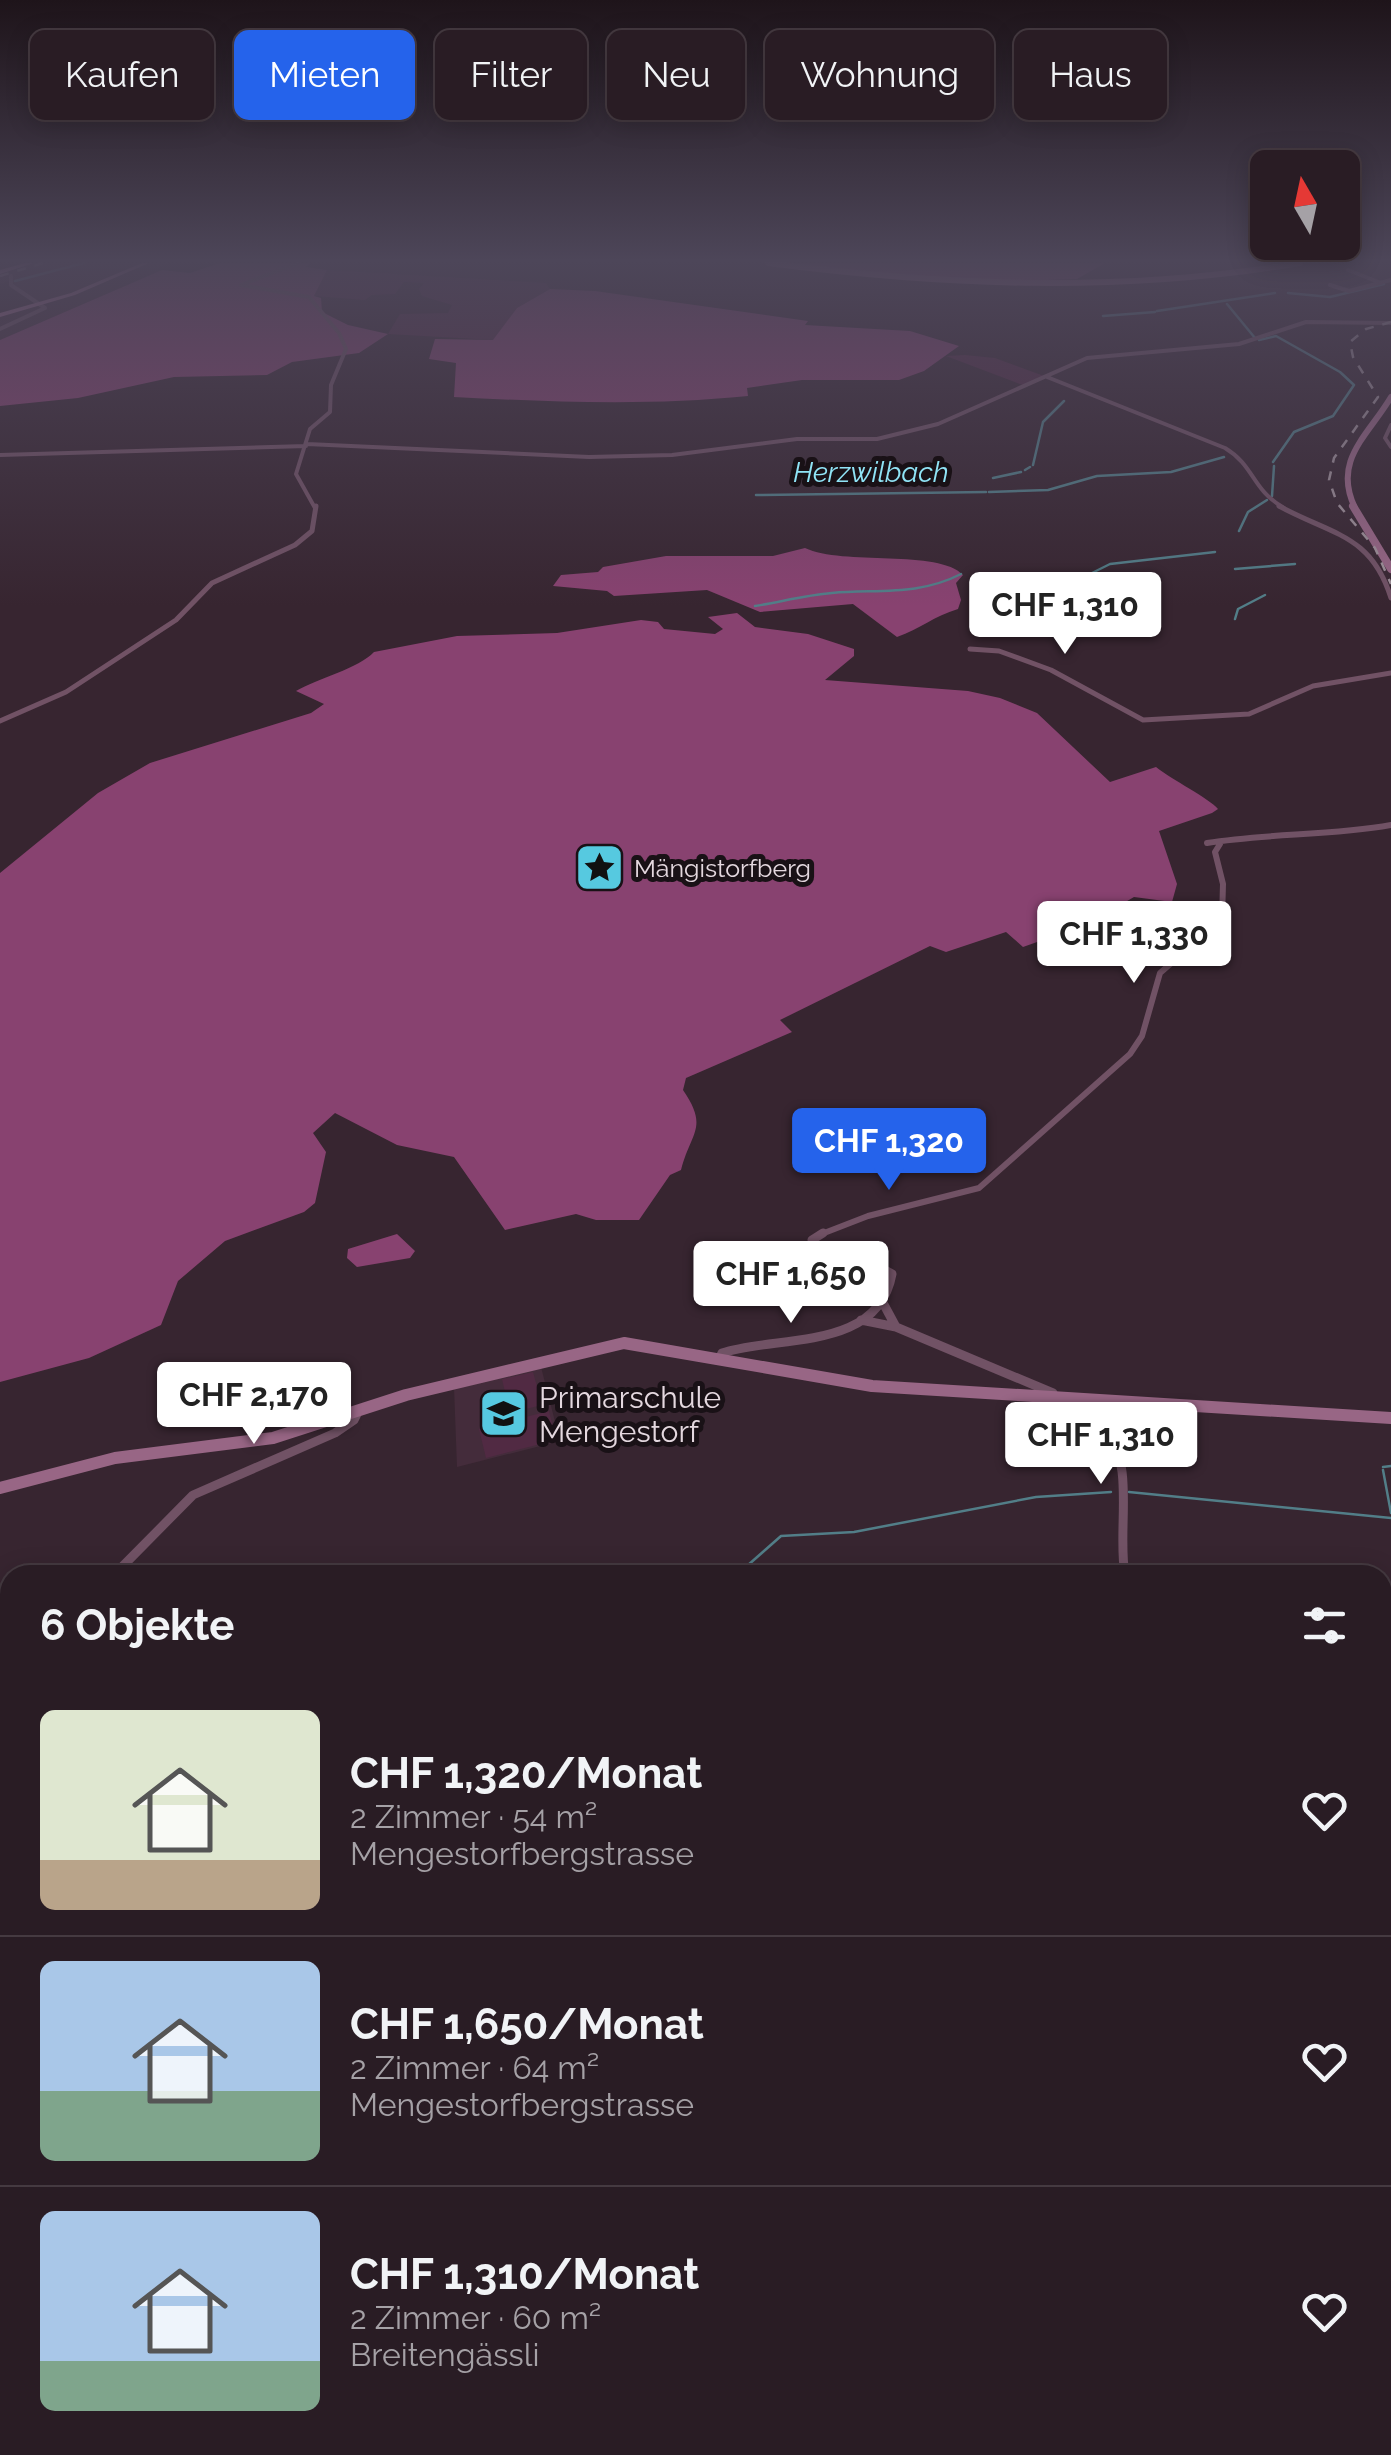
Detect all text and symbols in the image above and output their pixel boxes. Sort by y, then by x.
chip: Kaufen [30,30,214,120]
chip: Mieten [234,30,415,120]
chip: Filter [435,30,587,120]
chip: Neu [607,30,745,120]
chip: Wohnung [765,30,994,120]
chip: Haus [1014,30,1167,120]
north arrow [1250,150,1360,260]
map controls [1250,150,1360,260]
water label: Herzwilbach [793,456,949,489]
pin: CHF 1,310 [951,572,1179,657]
text: CHF 1,310 [991,586,1139,623]
place icon: Mängistorfberg [573,842,625,894]
place label: Mängistorfberg [634,853,811,883]
pin: CHF 1,330 [1020,901,1248,986]
text: CHF 1,330 [1059,915,1209,952]
pin: CHF 1,320 [775,1108,1003,1193]
text: CHF 1,320 [814,1122,964,1159]
pin: CHF 1,650 [677,1241,905,1326]
text: CHF 1,650 [715,1255,867,1292]
pin: CHF 2,170 [140,1362,368,1447]
text: CHF 2,170 [179,1376,329,1413]
place label: Primarschule Mengestorf [539,1380,721,1449]
school or university icon: Primarschule Mengestorf [478,1388,530,1440]
pin: CHF 1,310 [987,1402,1215,1487]
text: CHF 1,310 [1027,1416,1175,1453]
icon: filters [1297,1598,1352,1653]
text: 6 Objekte [40,1601,235,1650]
text: CHF 1,320/Monat [350,1749,702,1798]
icon: home [120,1750,240,1870]
icon: heart [1297,1783,1352,1838]
text: 2 Zimmer · 54 m² [350,1798,597,1835]
text: Mengestorfbergstrasse [350,1835,694,1872]
text: CHF 1,650/Monat [350,2000,704,2049]
icon: home [120,2001,240,2121]
icon: heart [1297,2034,1352,2089]
text: 2 Zimmer · 64 m² [350,2049,599,2086]
text: Mengestorfbergstrasse [350,2086,694,2123]
text: CHF 1,310/Monat [350,2250,699,2299]
icon: home [120,2251,240,2371]
icon: heart [1297,2284,1352,2339]
text: 2 Zimmer · 60 m² [350,2299,601,2336]
text: Breitengässli [350,2336,539,2373]

